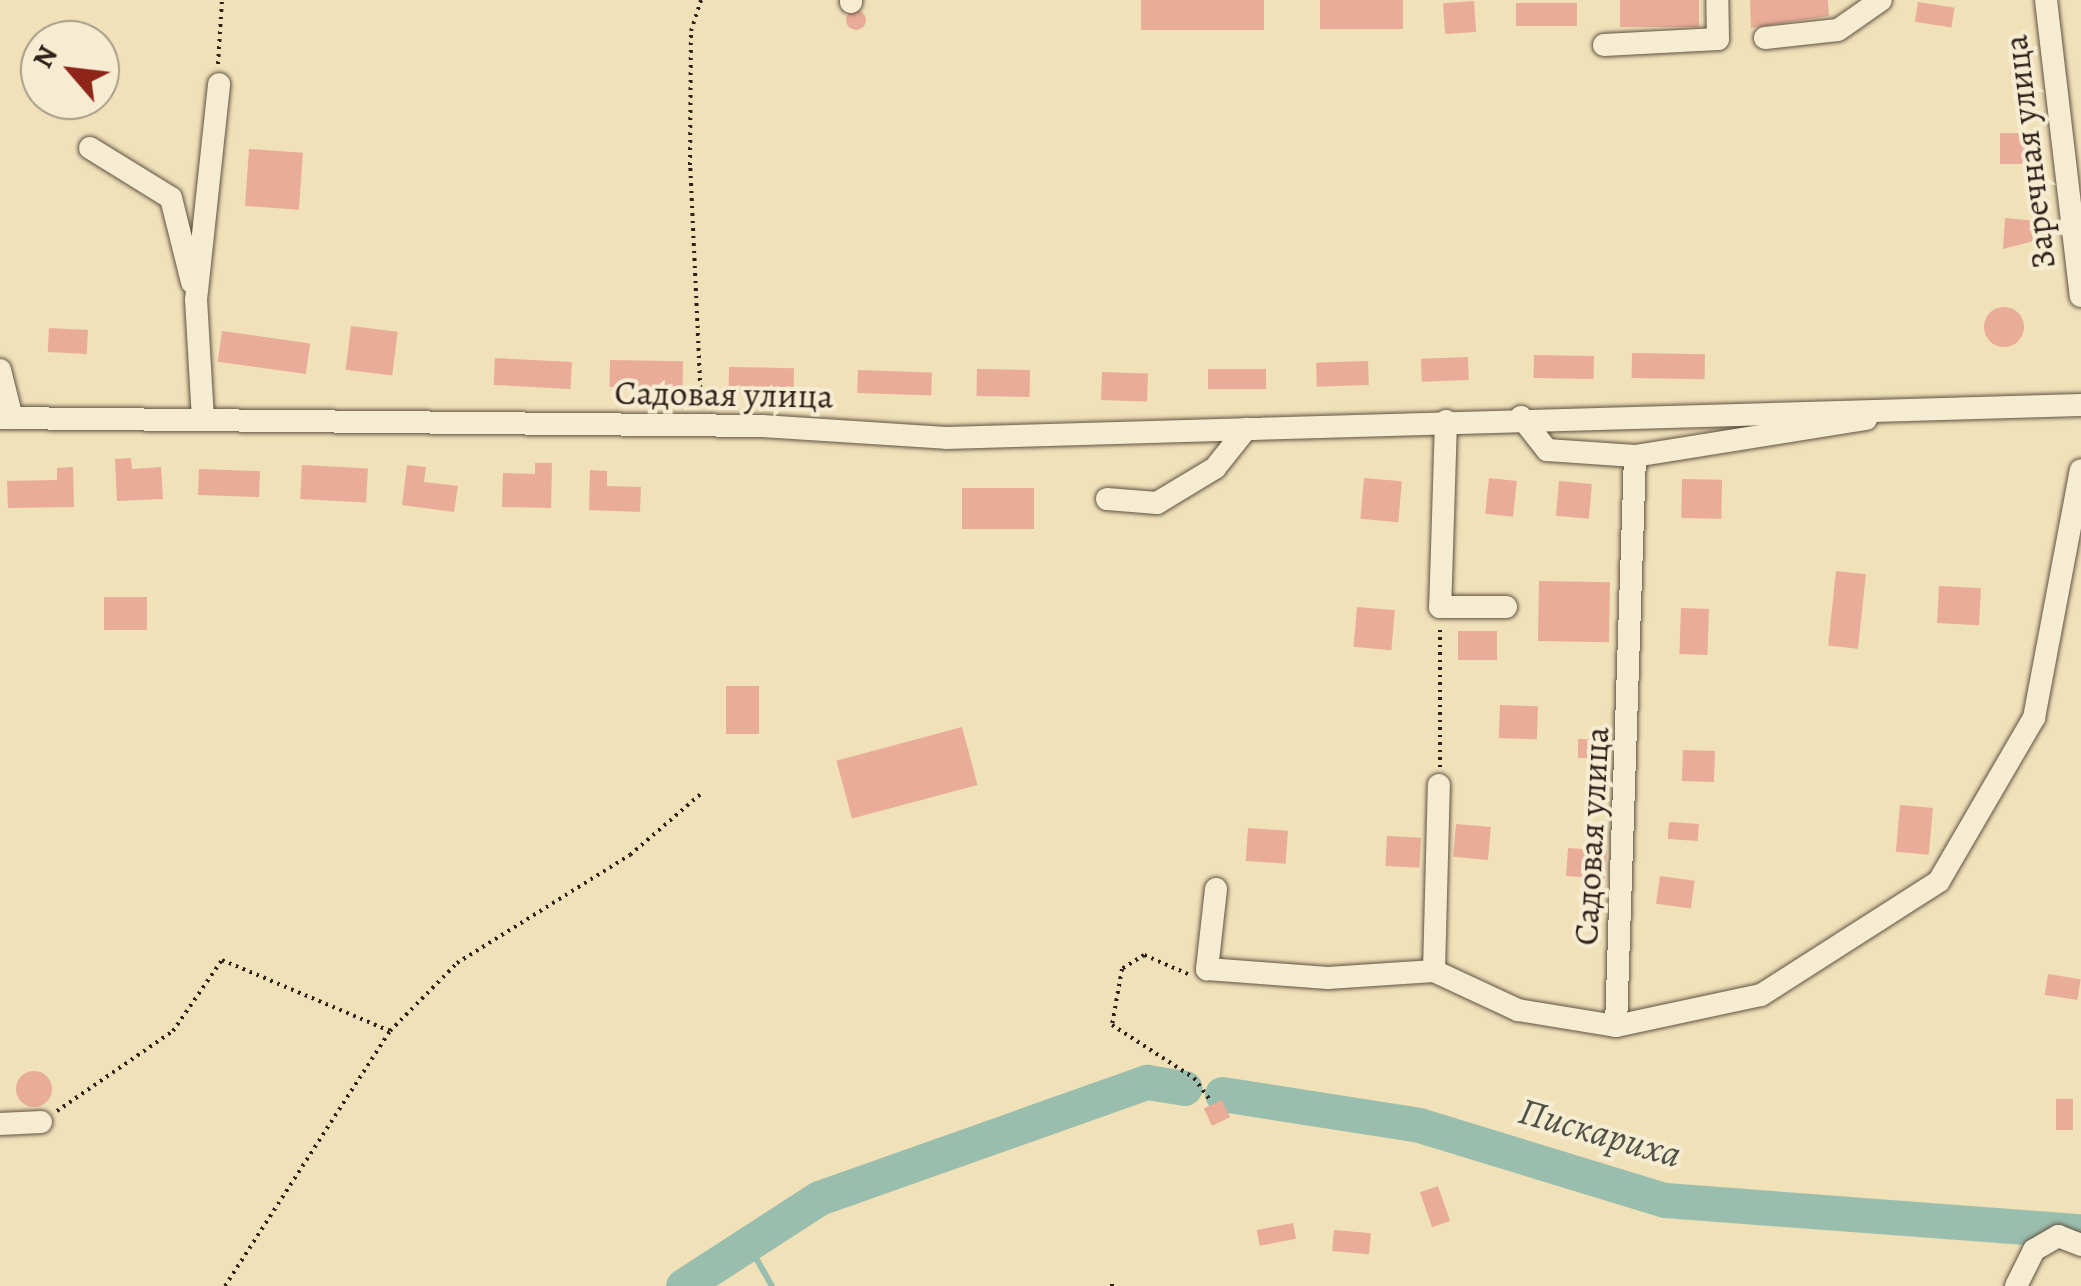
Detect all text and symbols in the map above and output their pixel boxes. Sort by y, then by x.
north arrow [20,20,120,120]
street label: Заречная улица [1994,33,2064,271]
text: N [24,39,67,75]
street label: Садовая улица [614,371,834,417]
street label: Садовая улица [1564,726,1618,946]
water label: Пискариха [1514,1088,1686,1178]

